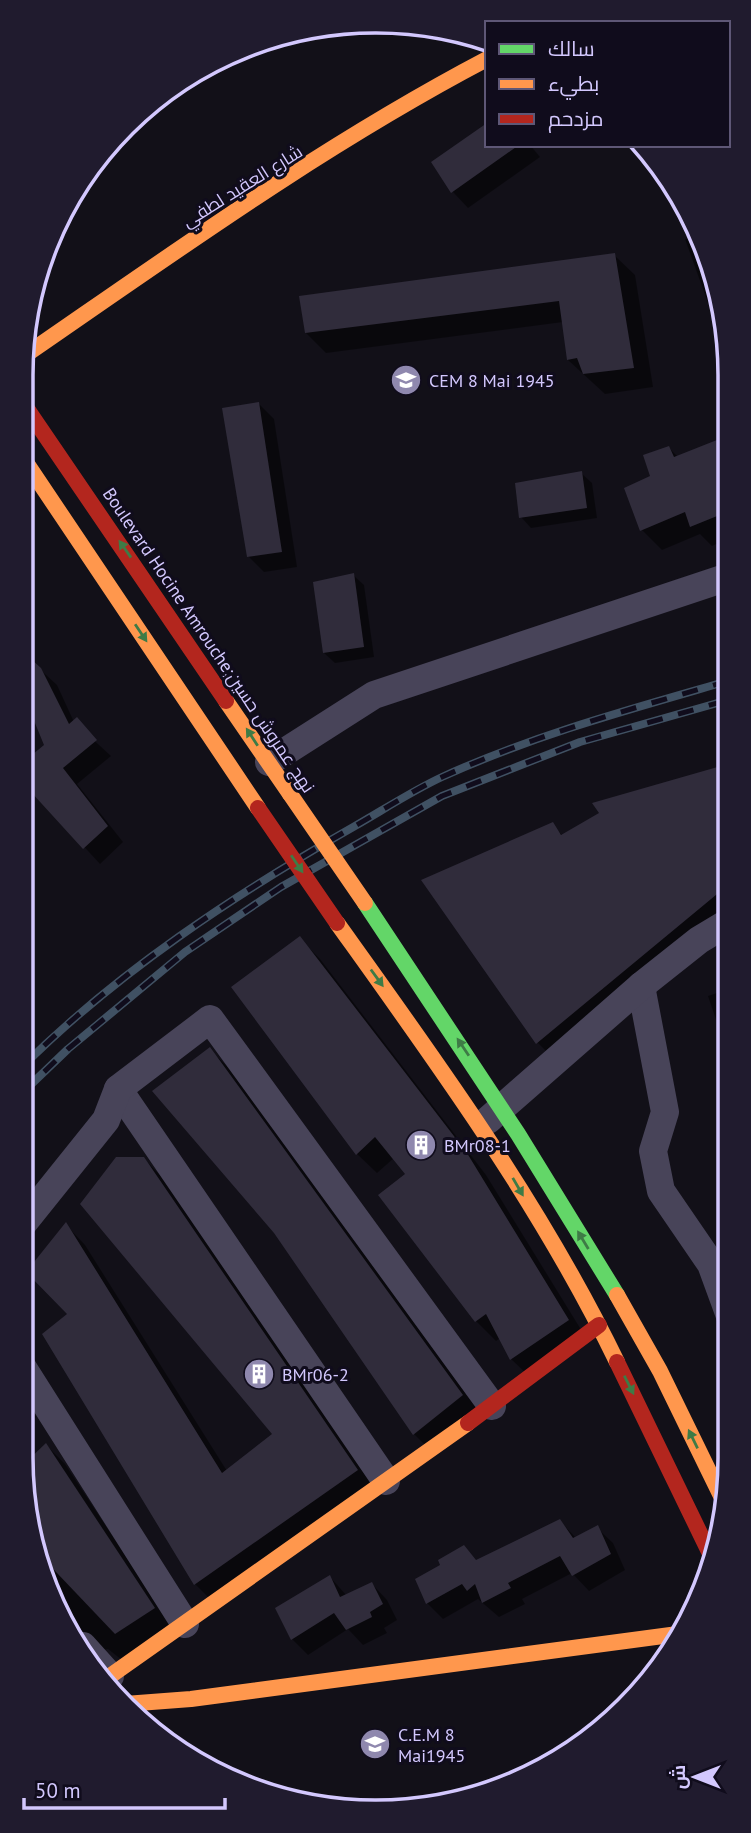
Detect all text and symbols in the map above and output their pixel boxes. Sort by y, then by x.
legend [485,21,730,147]
text: سالك [548,35,595,62]
text: بطيء [548,70,599,100]
text: مزدحم [548,105,603,133]
street label: شارع العقيد لطفي [177,140,308,235]
school or university icon: CEM 8 Mai 1945 [389,363,423,397]
place label: CEM 8 Mai 1945 [429,369,555,392]
street label: Boulevard Hocine Amrouche;نهج عمروش حسين [97,483,320,797]
one-way arrow [119,539,132,558]
one-way arrow [134,624,147,643]
one-way arrow [246,727,259,747]
one-way arrow [290,855,304,873]
one-way arrow [369,969,383,987]
one-way arrow [456,1037,469,1057]
building icon: BMr08-1 [404,1128,438,1162]
place label: BMr08-1 [444,1134,511,1157]
one-way arrow [512,1177,524,1196]
one-way arrow [577,1230,589,1250]
building icon: BMr06-2 [242,1357,276,1391]
place label: BMr06-2 [282,1363,349,1386]
one-way arrow [624,1375,635,1395]
one-way arrow [687,1429,699,1449]
place label: C.E.M 8 Mai1945 [398,1723,465,1767]
school or university icon: C.E.M 8 Mai1945 [358,1727,392,1761]
north arrow [660,1742,730,1812]
text: ش [666,1765,690,1789]
scale bar [24,1766,226,1810]
text: 50 m [35,1777,81,1804]

